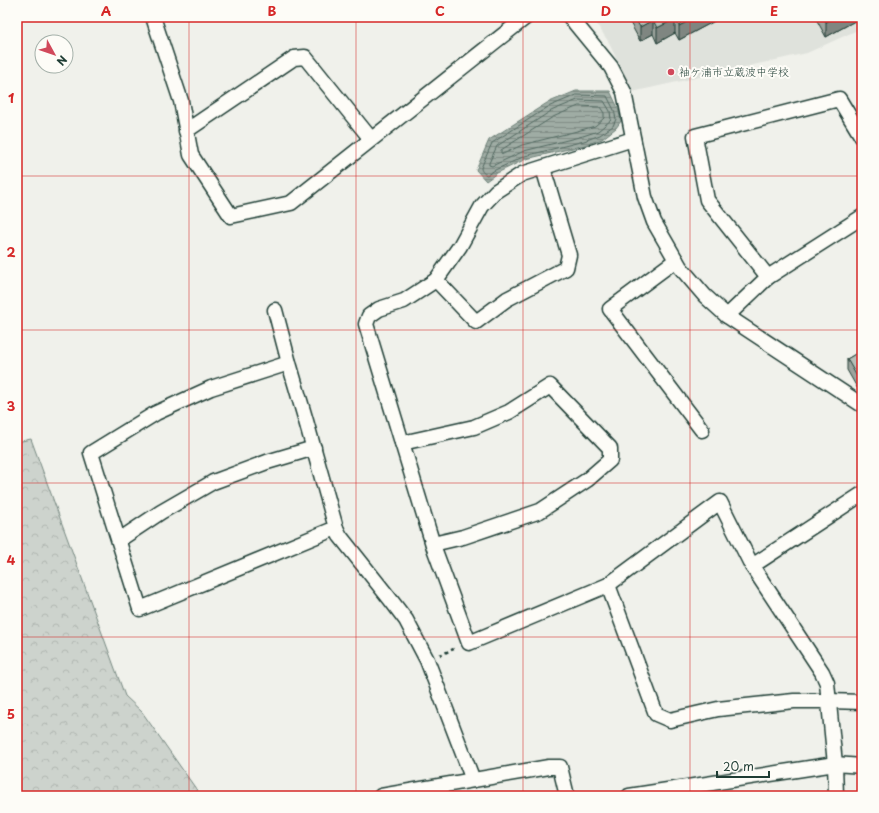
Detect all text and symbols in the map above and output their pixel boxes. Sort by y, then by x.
text: A [101,1,111,20]
text: B [268,1,277,20]
text: C [435,1,445,20]
text: D [601,1,611,20]
text: E [770,1,778,20]
north arrow [34,34,74,74]
text: N [53,52,71,70]
place label: 袖ケ浦市立蔵波中学校 [679,63,789,80]
marker: 袖ケ浦市立蔵波中学校 [666,67,676,77]
text: 1 [8,88,14,107]
text: 2 [6,242,16,261]
text: 3 [7,396,16,415]
text: 4 [7,550,16,569]
text: 5 [7,704,15,723]
scale bar [717,753,769,779]
text: 20 m [723,757,754,775]

